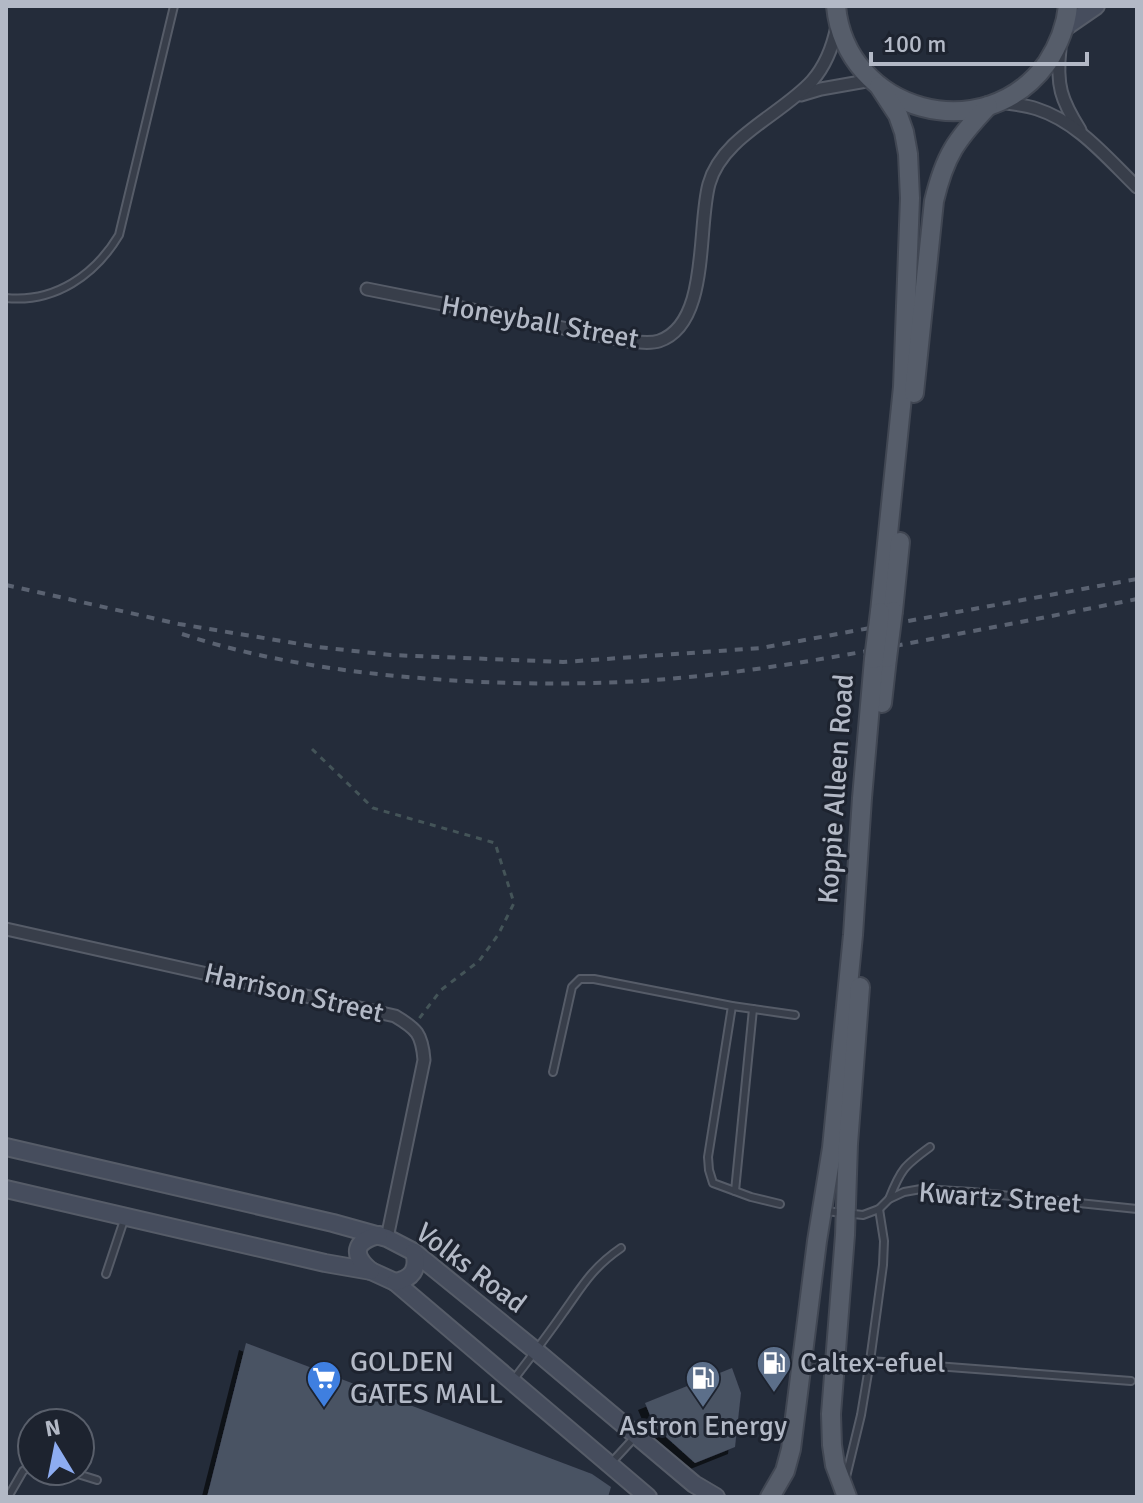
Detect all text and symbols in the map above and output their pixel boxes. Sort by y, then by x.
scale bar [871,16,1087,66]
text: 100 m [883,29,946,59]
street label: Honeyball Street [439,288,641,356]
street label: Koppie Alleen Road [811,673,861,905]
street label: Harrison Street [201,956,387,1030]
street label: Kwartz Street [918,1175,1083,1221]
street label: Volks Road [409,1215,533,1321]
fuel station icon: Caltex-efuel [755,1344,793,1394]
place label: GOLDEN GATES MALL [350,1345,503,1411]
place label: Caltex-efuel [800,1346,945,1380]
supermarket icon: GOLDEN GATES MALL [305,1359,343,1409]
fuel station icon: Astron Energy [684,1359,722,1409]
north arrow [16,1407,96,1487]
place label: Astron Energy [619,1409,787,1443]
text: N [43,1413,62,1442]

